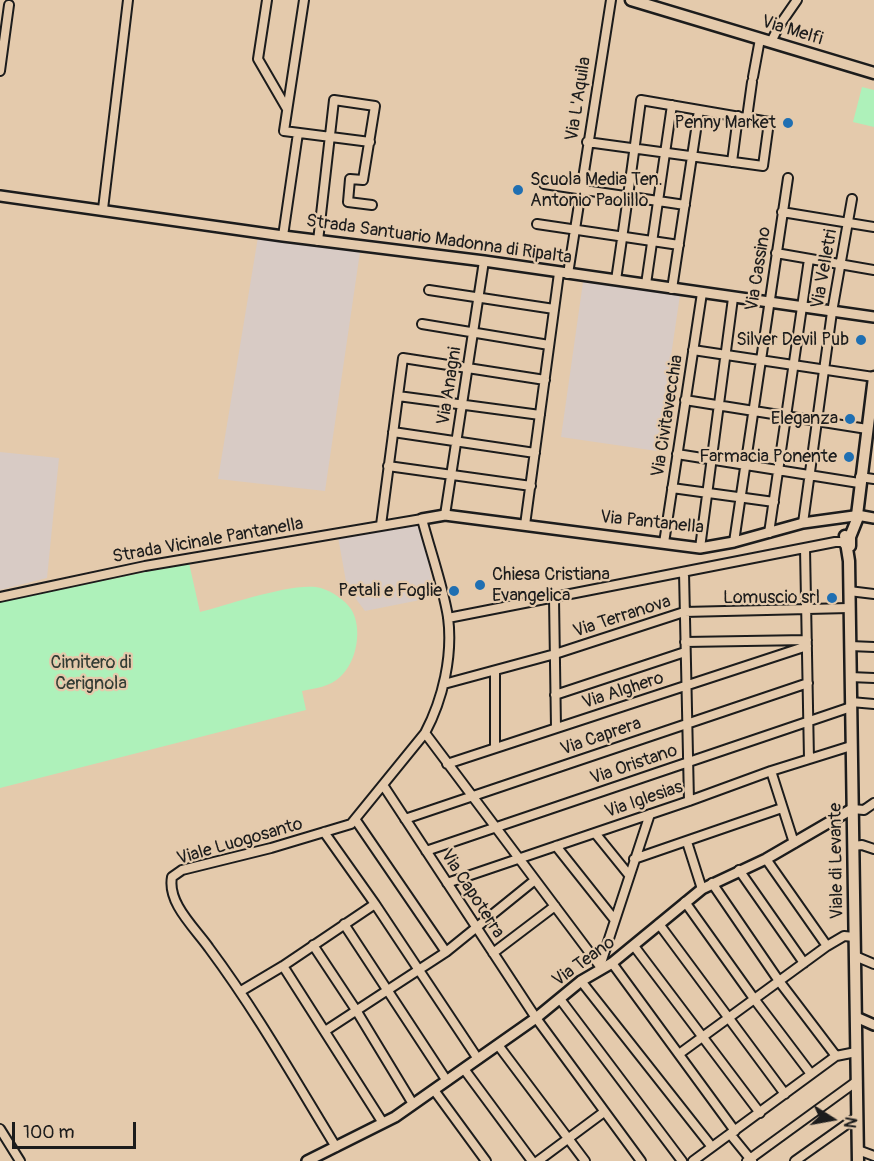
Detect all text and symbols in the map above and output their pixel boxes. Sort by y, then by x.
street label: Via Melfi [759,11,825,51]
street label: Via L'Aquila [562,55,596,143]
place label: Penny Market [675,112,776,134]
marker: Penny Market [781,116,795,130]
place label: Scuola Media Ten. Antonio Paolillo [530,169,663,212]
marker: Scuola Media Ten. Antonio Paolillo [511,183,525,197]
street label: Strada Santuario Madonna di Ripalta [305,211,573,269]
street label: Via Cassino [742,225,776,313]
street label: Via Velletri [807,228,843,310]
place label: Silver Devil Pub [736,329,849,351]
marker: Silver Devil Pub [854,333,868,347]
street label: Via Anagni [433,345,467,427]
street label: Via Civitavecchia [648,353,688,479]
place label: Eleganza [771,408,838,430]
marker: Eleganza [843,412,857,426]
place label: Farmacia Ponente [699,446,837,468]
marker: Farmacia Ponente [842,450,856,464]
street label: Via Pantanella [599,507,705,539]
street label: Strada Vicinale Pantanella [111,514,305,568]
place label: Chiesa Cristiana Evangelica [492,564,610,606]
marker: Chiesa Cristiana Evangelica [473,578,487,592]
place label: Petali e Foglie [338,580,442,602]
marker: Petali e Foglie [447,584,461,598]
place label: Lomuscio srl [723,587,820,609]
street label: Via Terranova [570,591,674,643]
marker: Lomuscio srl [825,591,839,605]
park label: Cimitero di Cerignola [51,652,131,694]
street label: Via Alghero [579,668,667,714]
street label: Via Caprera [558,713,644,761]
street label: Via Oristano [588,740,680,790]
street label: Via Iglesias [602,777,686,823]
street label: Viale di Levante [825,803,849,919]
street label: Viale Luogosanto [175,814,305,870]
street label: Via Capoterra [435,846,509,942]
street label: Via Teano [548,932,620,992]
north arrow [802,1089,862,1149]
scale bar [15,1110,140,1148]
text: N [839,1115,861,1130]
text: 100 m [23,1121,75,1144]

